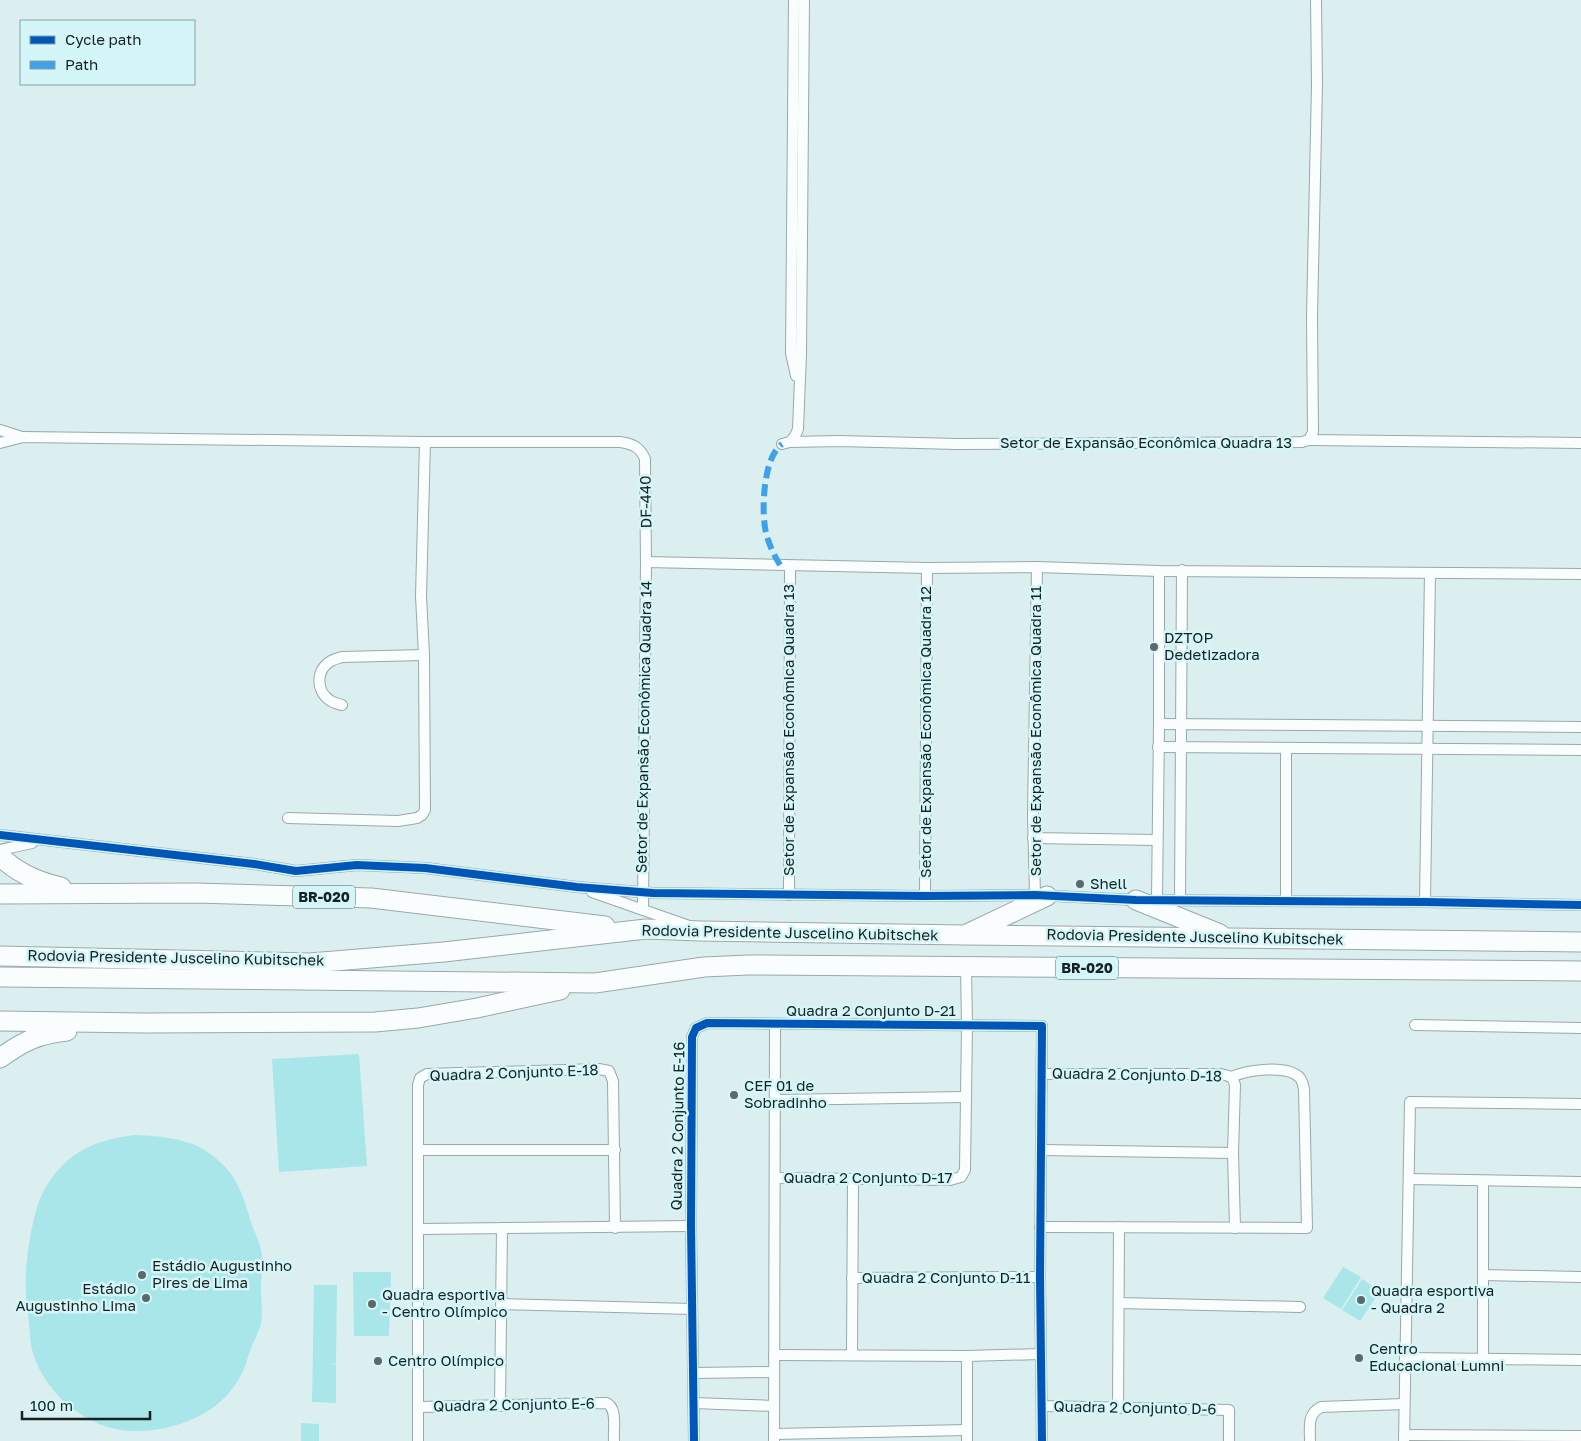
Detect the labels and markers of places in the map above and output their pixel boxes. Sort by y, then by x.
place label: DZTOP Dedetizadora [1164,628,1260,663]
marker: DZTOP Dedetizadora [1148,641,1160,653]
place label: Shell [1090,874,1127,892]
marker: Shell [1074,878,1086,890]
place label: CEF 01 de Sobradinho [744,1076,827,1111]
marker: CEF 01 de Sobradinho [728,1089,740,1101]
place label: Estádio Augustinho Pires de Lima [152,1256,292,1291]
marker: Estádio Augustinho Pires de Lima [136,1269,148,1281]
place label: Estádio Augustinho Lima [15,1279,136,1314]
place label: Quadra esportiva - Quadra 2 [1371,1281,1494,1316]
place label: Quadra esportiva - Centro Olímpico [382,1285,508,1320]
marker: Estádio Augustinho Lima [140,1292,152,1304]
marker: Quadra esportiva - Quadra 2 [1355,1294,1367,1306]
marker: Quadra esportiva - Centro Olímpico [366,1298,378,1310]
place label: Centro Educacional Lumni [1369,1339,1504,1374]
place label: Centro Olímpico [388,1351,504,1369]
marker: Centro Educacional Lumni [1353,1352,1365,1364]
marker: Centro Olímpico [372,1355,384,1367]

